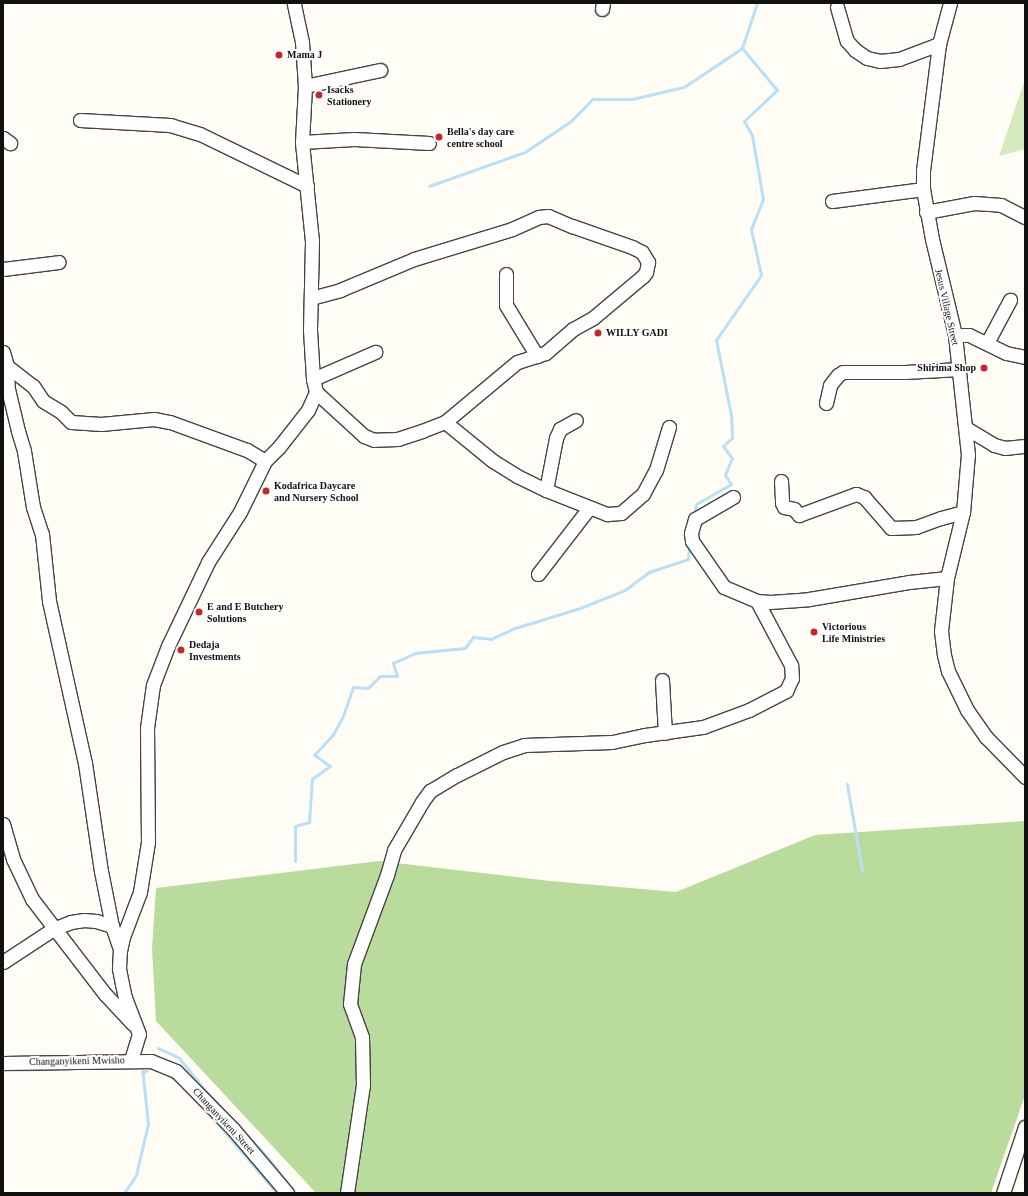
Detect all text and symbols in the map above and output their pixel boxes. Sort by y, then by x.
place label: Mama J [287,49,322,61]
marker: Mama J [274,50,284,60]
place label: Isacks Stationery [327,83,371,106]
marker: Isacks Stationery [314,90,324,100]
place label: Bella's day care centre school [447,125,514,148]
marker: Bella's day care centre school [434,132,444,142]
street label: Jesus Village Street [932,268,962,346]
place label: WILLY GADI [606,327,668,339]
marker: WILLY GADI [593,328,603,338]
place label: Shirima Shop [917,362,976,374]
marker: Shirima Shop [979,363,989,373]
place label: Kodafrica Daycare and Nursery School [274,479,358,502]
marker: Kodafrica Daycare and Nursery School [261,486,271,496]
place label: E and E Butchery Solutions [207,600,283,624]
marker: E and E Butchery Solutions [194,607,204,617]
place label: Victorious Life Ministries [822,620,885,644]
marker: Victorious Life Ministries [809,627,819,637]
place label: Dedaja Investments [189,638,241,662]
marker: Dedaja Investments [176,645,186,655]
street label: Changanyikeni Mwisho [29,1054,125,1068]
street label: Changanyikeni Street [190,1085,258,1157]

